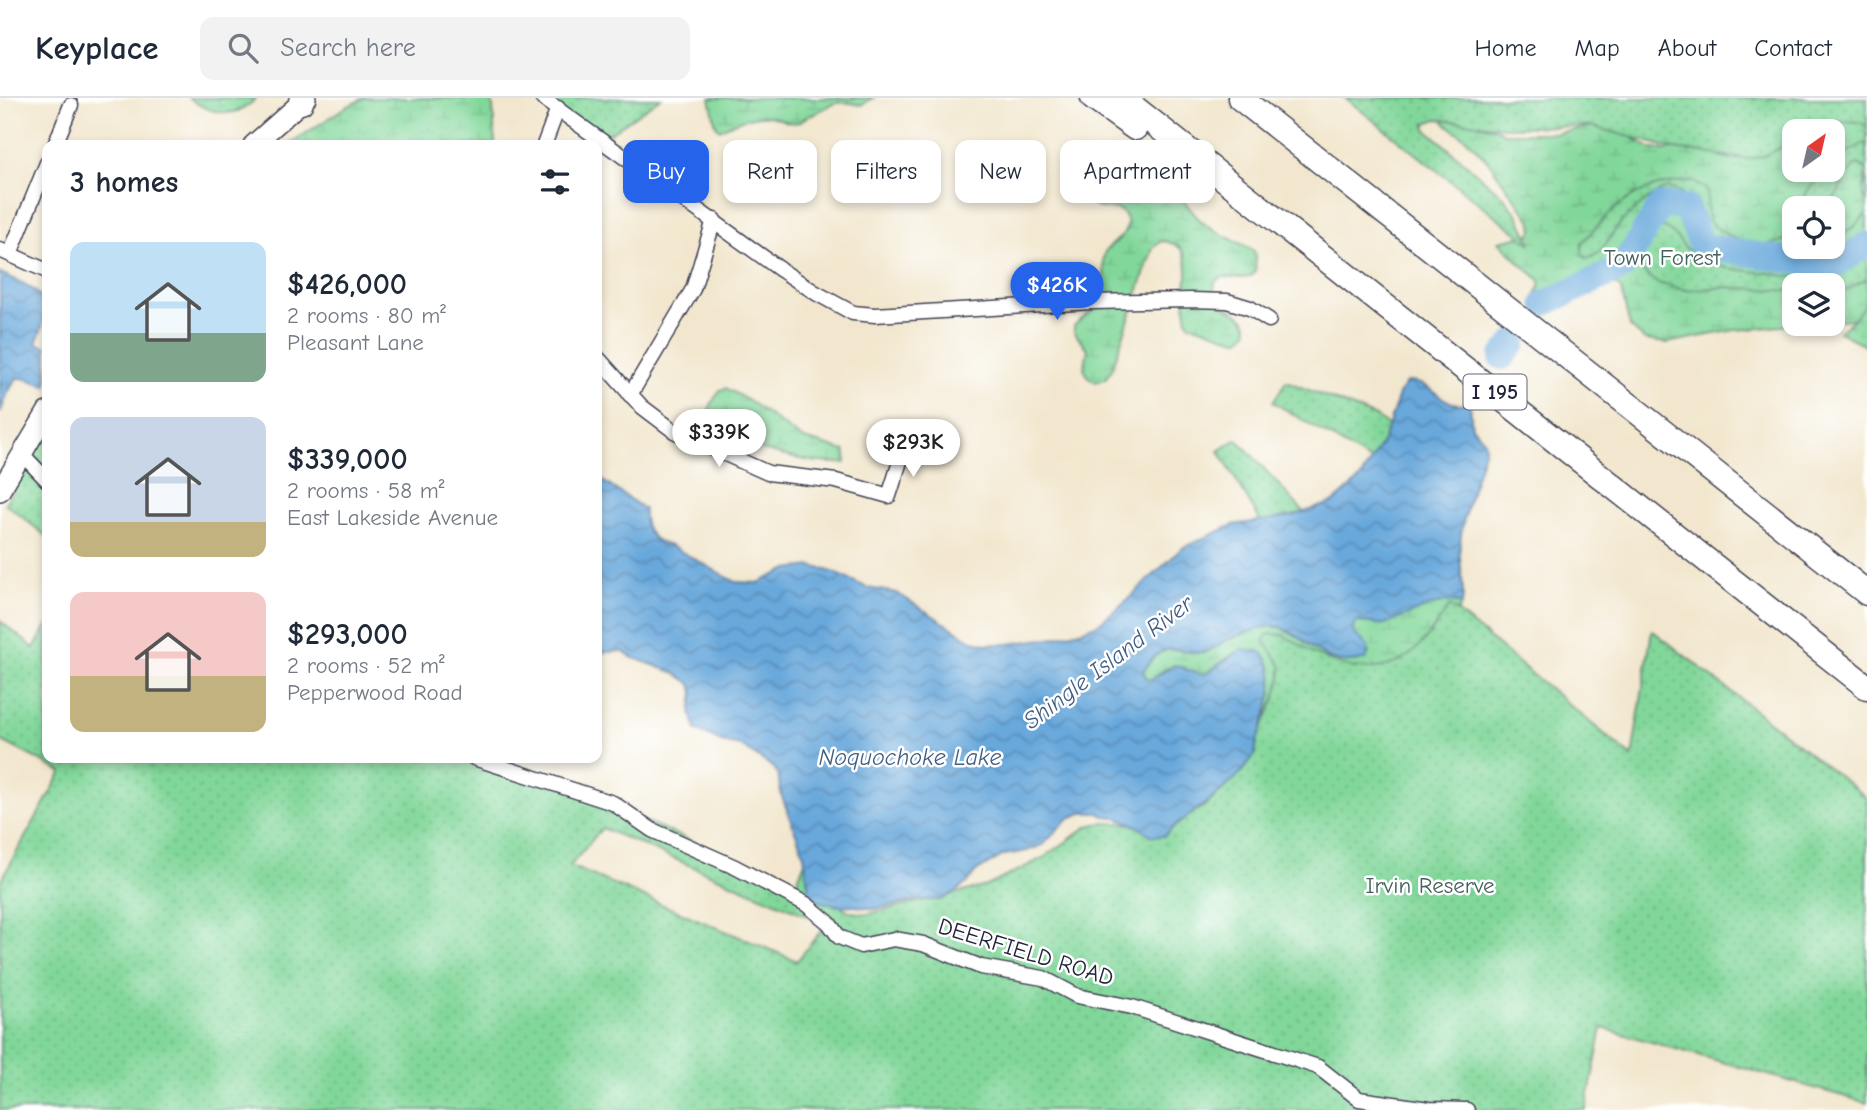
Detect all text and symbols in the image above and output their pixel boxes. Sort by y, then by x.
search box [200,17,690,80]
text: Keyplace [35,29,158,67]
icon: search [224,29,262,67]
text: Search here [280,33,416,63]
text: Home [1475,34,1536,62]
text: Map [1574,34,1620,62]
text: About [1658,34,1716,62]
text: Contact [1754,34,1832,62]
north arrow [1782,119,1844,182]
map controls [1782,119,1845,336]
chip: Buy [623,140,709,203]
chip: Rent [723,140,817,203]
chip: Filters [831,140,941,203]
chip: New [955,140,1046,203]
chip: Apartment [1060,140,1215,203]
icon: filters [536,163,574,201]
text: 3 homes [70,165,178,200]
button: locate [1782,196,1845,259]
park label: Town Forest [1604,244,1722,271]
pin: $426K [1008,262,1106,322]
text: $426,000 [287,267,407,302]
icon: home [126,270,210,354]
text: $426K [1026,271,1088,298]
button: layers [1782,273,1845,336]
text: 2 rooms · 80 m² [287,302,446,329]
text: Pleasant Lane [287,329,424,356]
road number: I 195 [1464,374,1526,410]
pin: $339K [670,410,768,469]
text: $339K [688,418,750,445]
pin: $293K [864,420,962,479]
text: $293K [882,428,944,455]
text: $339,000 [287,442,408,477]
icon: home [126,445,210,529]
text: 2 rooms · 58 m² [287,477,445,504]
text: East Lakeside Avenue [287,504,498,531]
water label: Shingle Island River [1018,588,1199,735]
text: $293,000 [287,617,408,652]
icon: home [126,620,210,704]
text: 2 rooms · 52 m² [287,652,445,679]
text: Pepperwood Road [287,679,463,706]
water label: Noquochoke Lake [818,743,1002,771]
park label: Irvin Reserve [1365,872,1495,899]
street label: DEERFIELD ROAD [935,912,1117,992]

